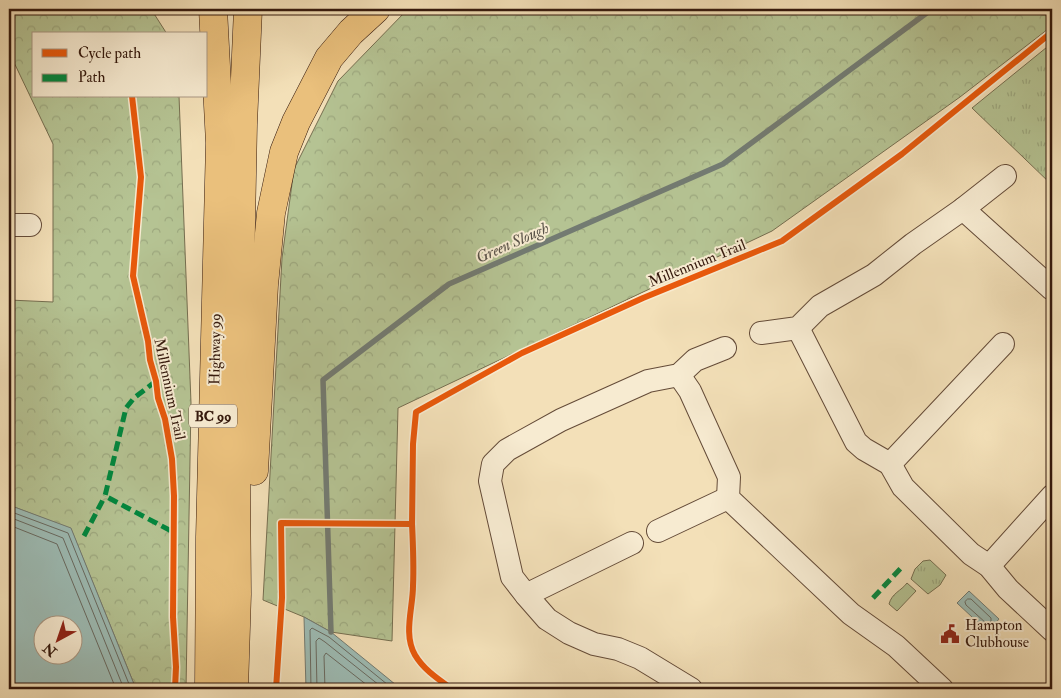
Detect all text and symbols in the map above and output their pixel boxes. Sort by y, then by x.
legend [32,32,208,98]
text: Cycle path [78,44,141,64]
text: Path [78,68,105,87]
water label: Green Slough [473,218,552,268]
street label: Millennium Trail [646,235,749,292]
street label: Highway 99 [205,313,226,385]
street label: Millennium Trail [149,337,190,442]
road number: BC 99 [189,404,237,428]
north arrow [32,616,82,666]
place label: Hampton Clubhouse [965,616,1029,652]
public building icon: Hampton Clubhouse [939,623,961,645]
text: N [39,639,61,661]

